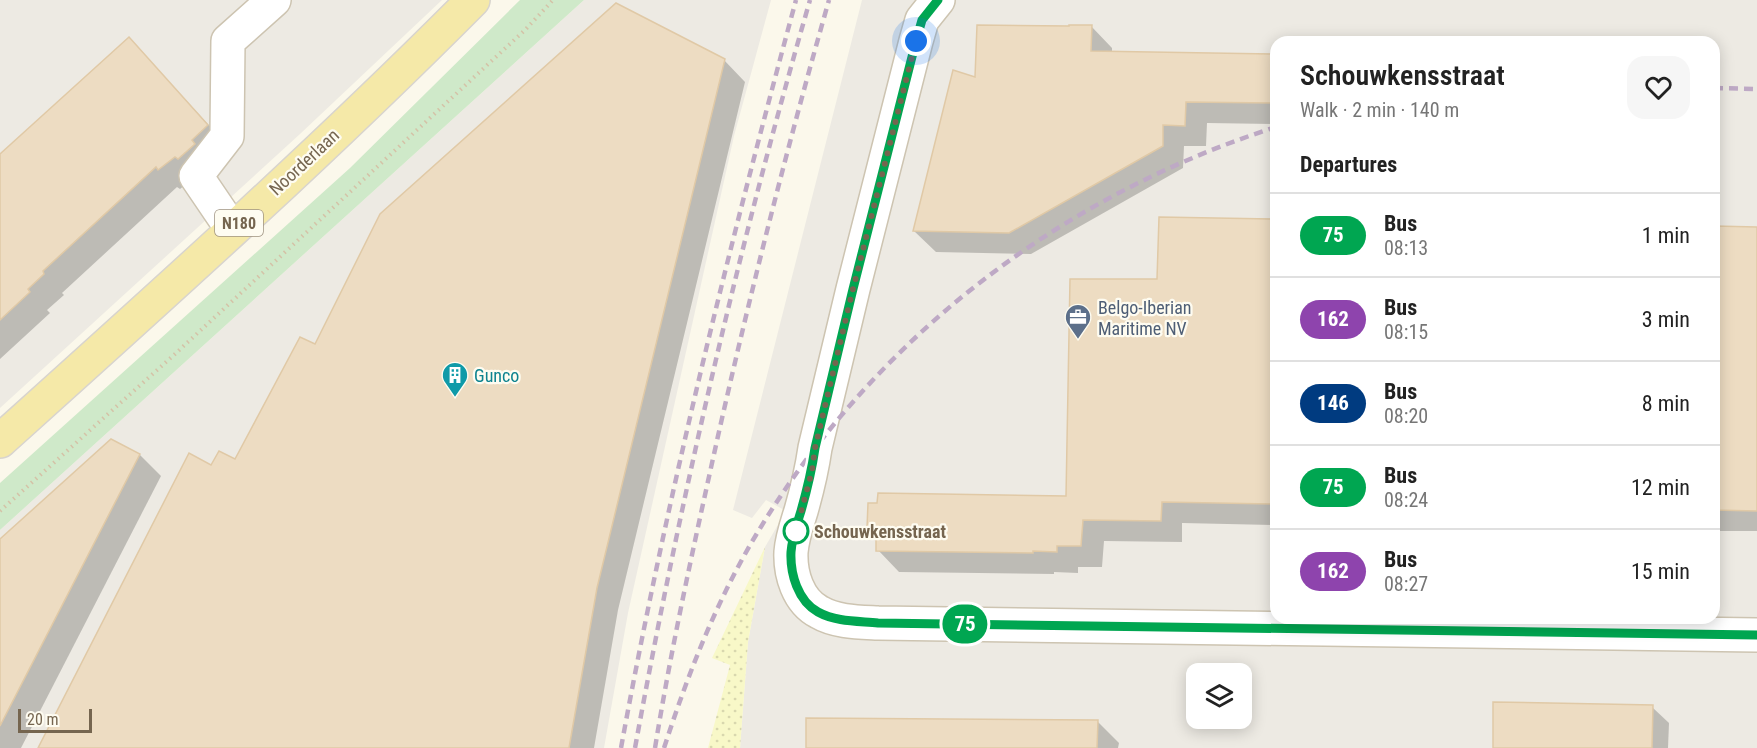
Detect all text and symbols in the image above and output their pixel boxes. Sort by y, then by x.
your location [901,26,931,56]
button: heart [1627,56,1690,119]
text: Schouwkensstraat [1300,59,1505,92]
text: Walk · 2 min · 140 m [1300,98,1459,122]
street label: Noorderlaan [265,124,343,200]
text: Departures [1300,152,1397,177]
road number: N180 [215,210,263,236]
text: Bus [1384,211,1417,236]
text: 75 [1322,223,1344,247]
text: 1 min [1642,223,1690,248]
text: 08:13 [1384,236,1428,260]
text: Bus [1384,295,1417,320]
place label: Belgo-Iberian Maritime NV [1098,297,1192,339]
office icon: Belgo-Iberian Maritime NV [1063,302,1093,340]
text: 162 [1317,307,1349,331]
text: 3 min [1642,307,1690,332]
text: 08:15 [1384,320,1428,344]
building icon: Gunco [440,360,470,398]
place label: Gunco [474,365,519,386]
text: Bus [1384,379,1417,404]
text: 146 [1317,391,1349,415]
text: 8 min [1642,391,1690,416]
text: 08:20 [1384,404,1428,428]
text: Bus [1384,463,1417,488]
text: 75 [1322,475,1344,499]
text: 12 min [1631,475,1690,500]
text: 08:24 [1384,488,1428,512]
marker: Schouwkensstraat [783,518,809,544]
place label: Schouwkensstraat [814,521,946,542]
text: Bus [1384,547,1417,572]
text: 162 [1317,559,1349,583]
text: 15 min [1631,559,1690,584]
text: 08:27 [1384,572,1428,596]
line badge: 75 [938,604,992,644]
text: 75 [954,612,976,636]
map controls [1186,663,1252,729]
button: layers [1186,663,1252,729]
scale bar [18,706,92,734]
text: 20 m [27,710,59,729]

